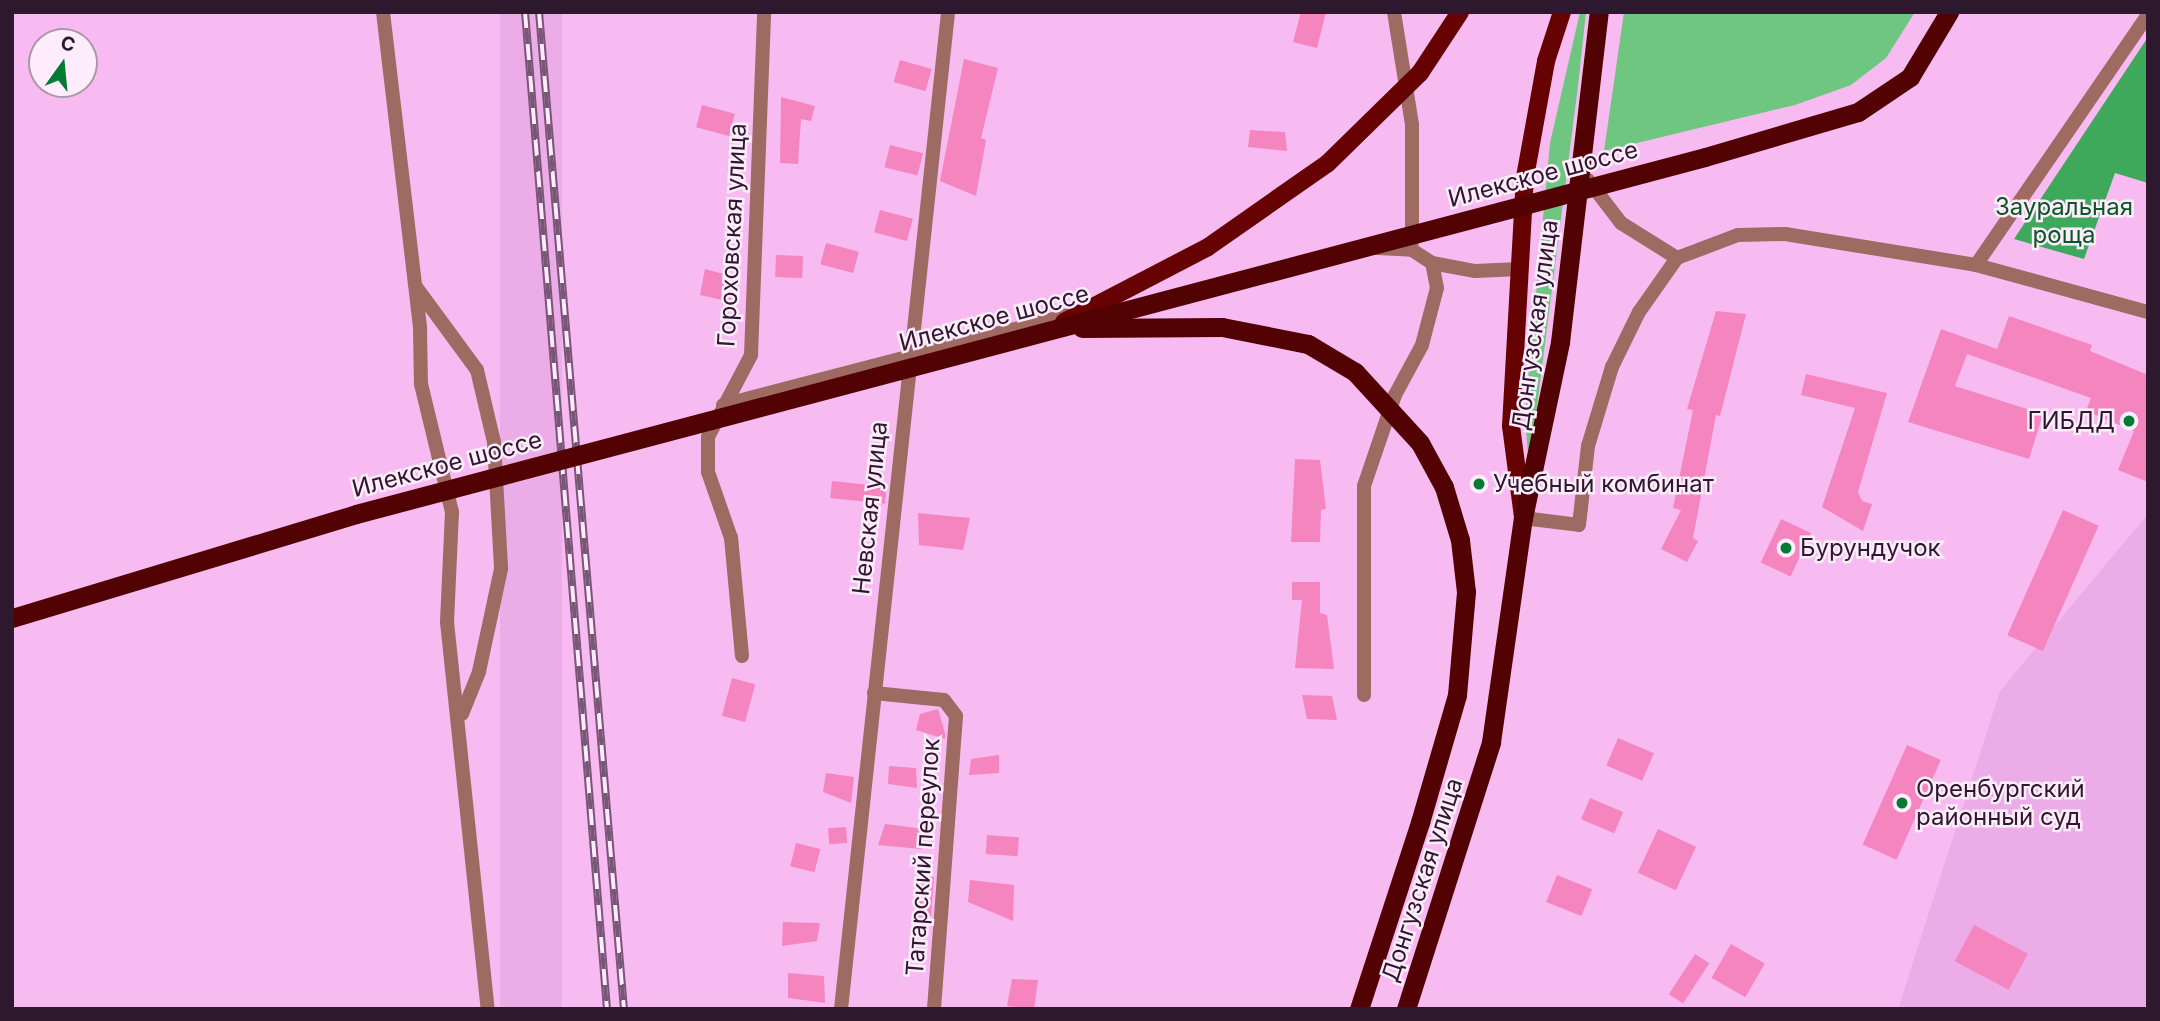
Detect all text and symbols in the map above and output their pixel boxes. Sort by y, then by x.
north arrow [28,28,98,98]
text: С [58,31,78,57]
street label: Гороховская улица [712,122,752,348]
street label: Илекское шоссе [1445,135,1641,213]
park label: Зауральная роща [1995,193,2133,249]
street label: Донгузская улица [1506,218,1564,432]
street label: Илекское шоссе [896,279,1092,357]
place label: ГИБДД [2028,407,2115,435]
marker: ГИБДД [2121,413,2137,429]
street label: Невская улица [847,420,893,596]
street label: Илекское шоссе [349,425,545,503]
place label: Учебный комбинат [1493,470,1714,498]
marker: Учебный комбинат [1471,476,1487,492]
place label: Бурундучок [1800,534,1941,562]
marker: Бурундучок [1778,540,1794,556]
street label: Татарский переулок [900,737,946,977]
street label: Донгузская улица [1375,775,1469,985]
place label: Оренбургский районный суд [1916,775,2085,831]
marker: Оренбургский районный суд [1894,795,1910,811]

